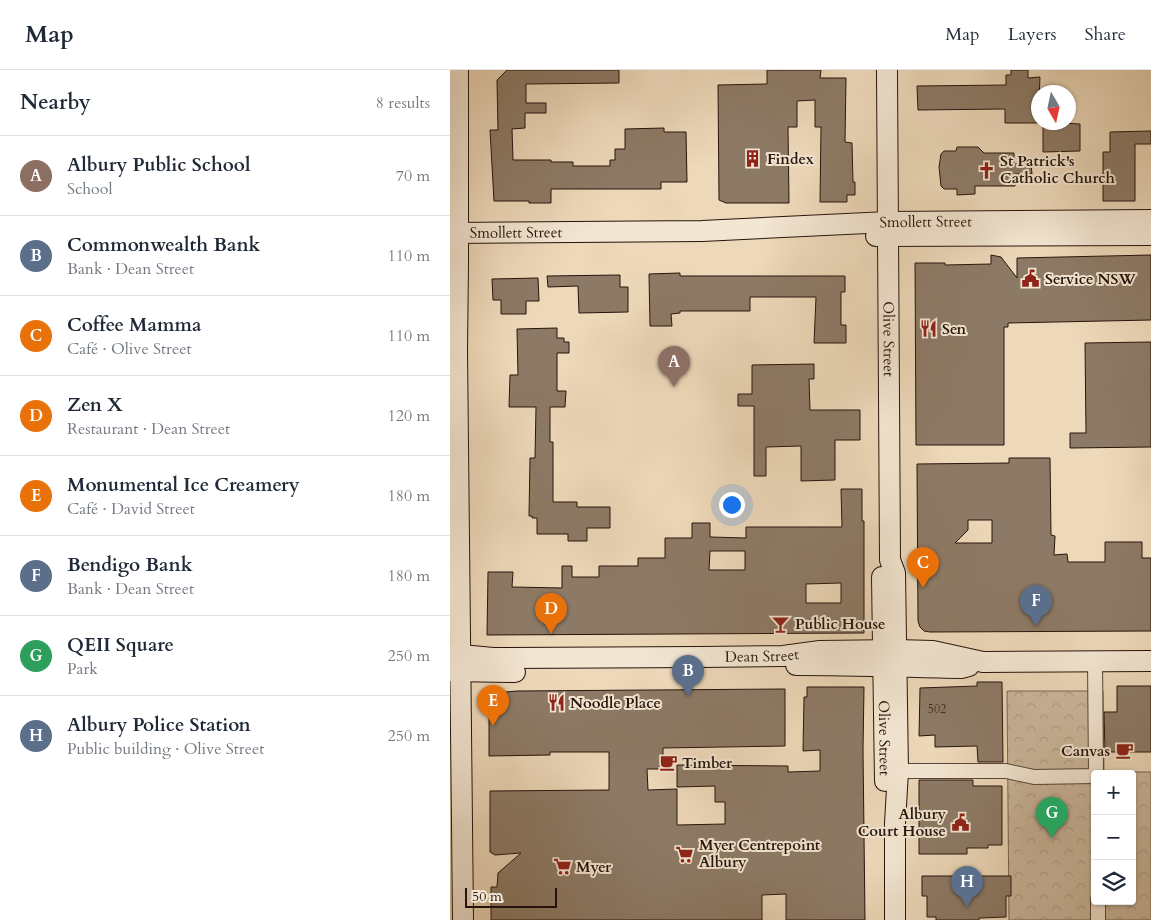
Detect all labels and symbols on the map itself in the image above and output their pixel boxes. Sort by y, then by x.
north arrow [1031,85,1076,130]
building icon: Findex [743,149,763,169]
place label: Findex [767,149,814,169]
place label: St Patrick's Catholic Church [1000,151,1116,188]
church icon: St Patrick's Catholic Church [976,160,996,180]
street label: Smollett Street [879,211,972,232]
street label: Smollett Street [470,222,563,243]
public building icon: Service NSW [1021,269,1041,289]
place label: Service NSW [1045,269,1137,289]
street label: Olive Street [878,301,899,377]
restaurant icon: Sen [918,319,938,339]
place label: Sen [942,319,967,339]
pin: A [658,346,690,387]
your location [719,492,745,518]
pin: C [907,547,939,588]
pin: F [1020,585,1052,626]
pin: D [535,593,567,634]
bar icon: Public House [771,614,791,634]
place label: Public House [795,614,886,634]
street label: Dean Street [725,644,800,667]
pin: B [672,655,704,696]
pin: E [477,685,509,726]
restaurant icon: Noodle Place [546,693,566,713]
place label: Noodle Place [570,693,661,713]
street label: Olive Street [874,700,895,776]
house number: 502 [928,701,946,717]
place label: Canvas [1061,741,1110,761]
cafe icon: Canvas [1114,741,1134,761]
cafe icon: Timber [658,753,678,773]
place label: Timber [682,753,733,773]
pin: G [1036,797,1068,838]
place label: Albury Court House [858,804,946,841]
public building icon: Albury Court House [950,813,970,833]
place label: Myer Centrepoint Albury [699,835,821,872]
supermarket icon: Myer Centrepoint Albury [675,844,695,864]
supermarket icon: Myer [552,857,572,877]
place label: Myer [576,857,612,877]
pin: H [951,866,983,907]
scale bar [465,885,558,908]

